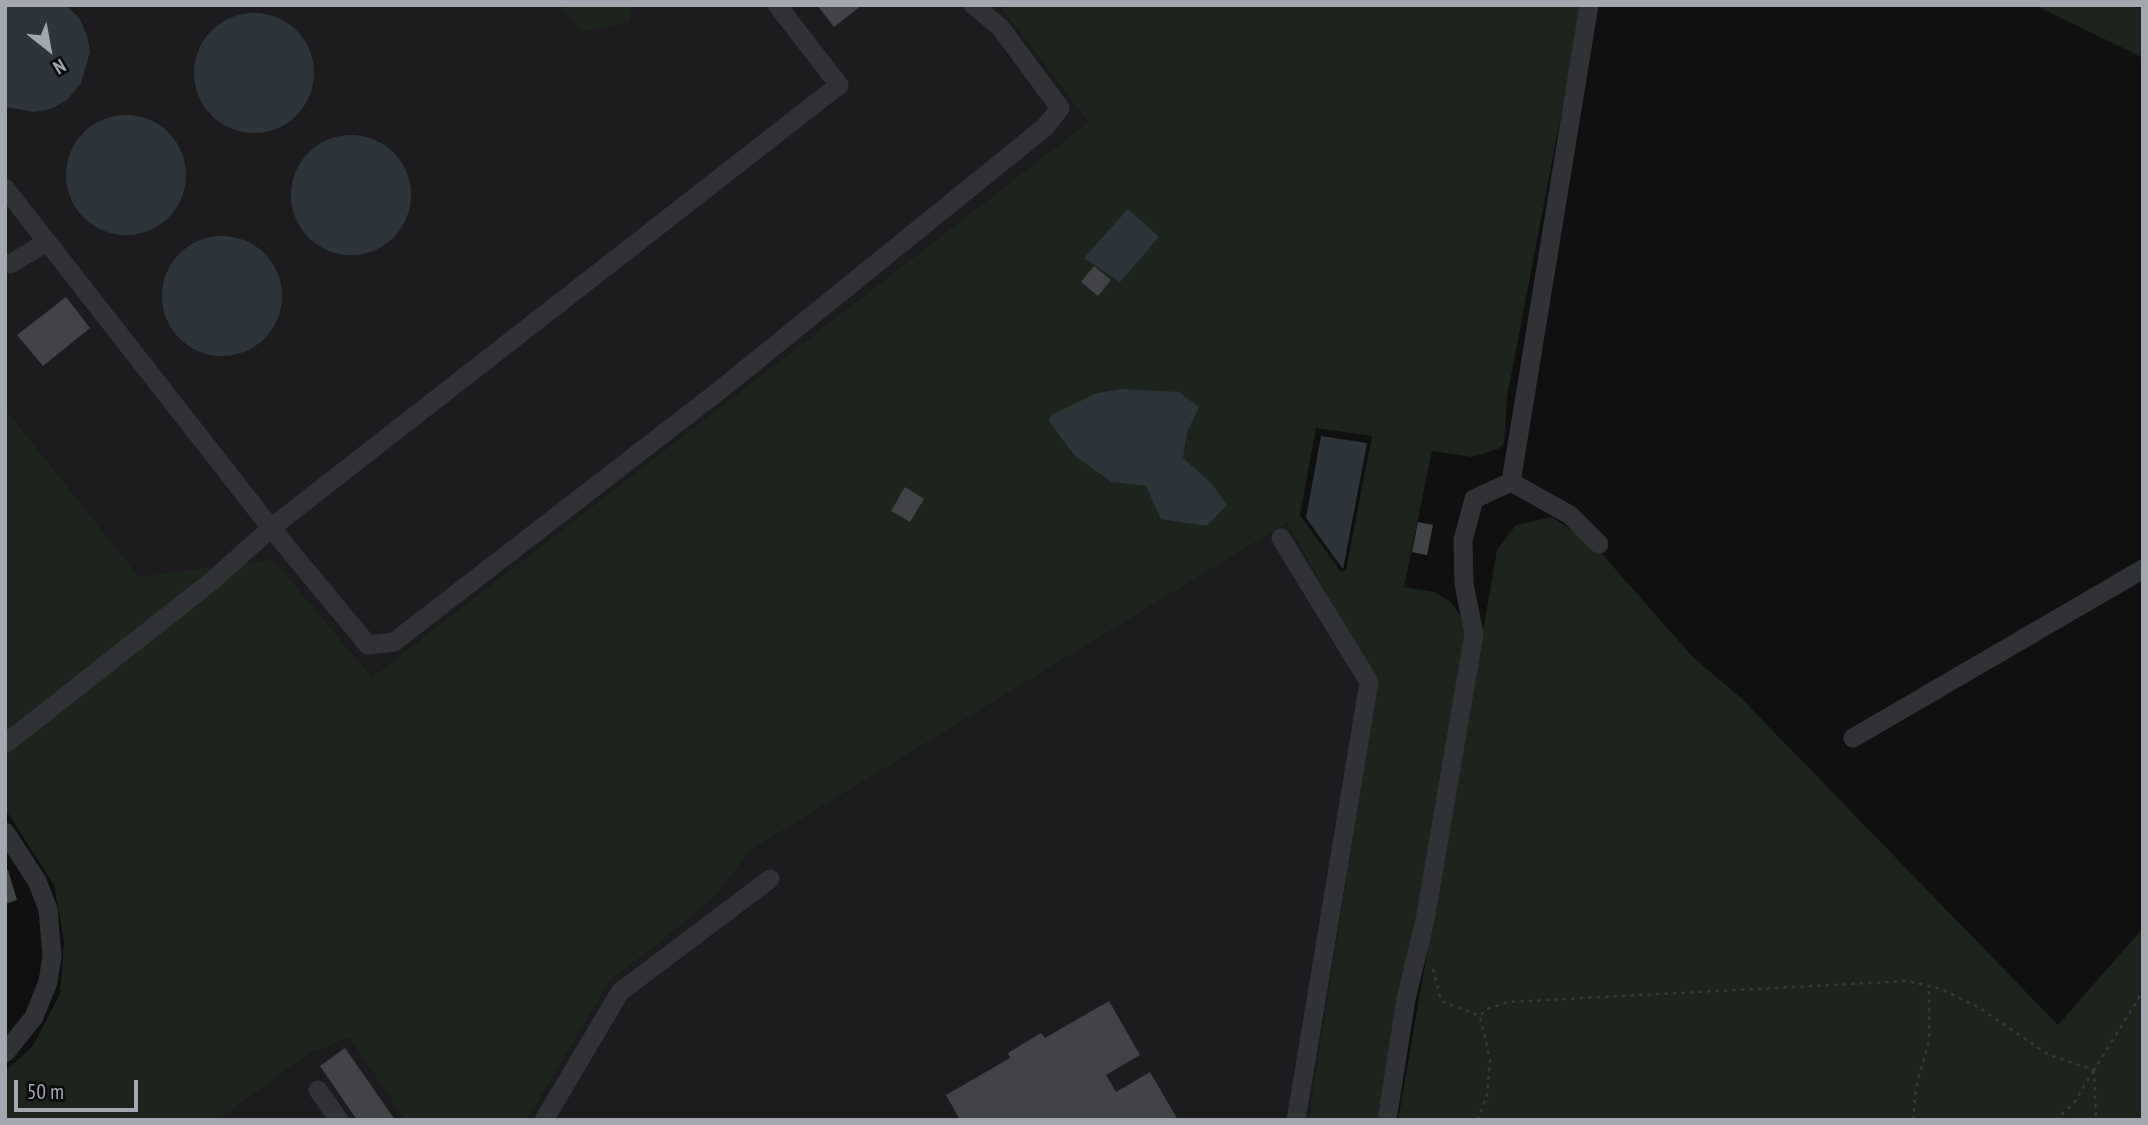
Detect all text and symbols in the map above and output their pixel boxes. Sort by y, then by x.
north arrow [14,14,84,84]
text: N [49,54,70,80]
scale bar [18,1066,142,1110]
text: 50 m [27,1078,64,1105]

